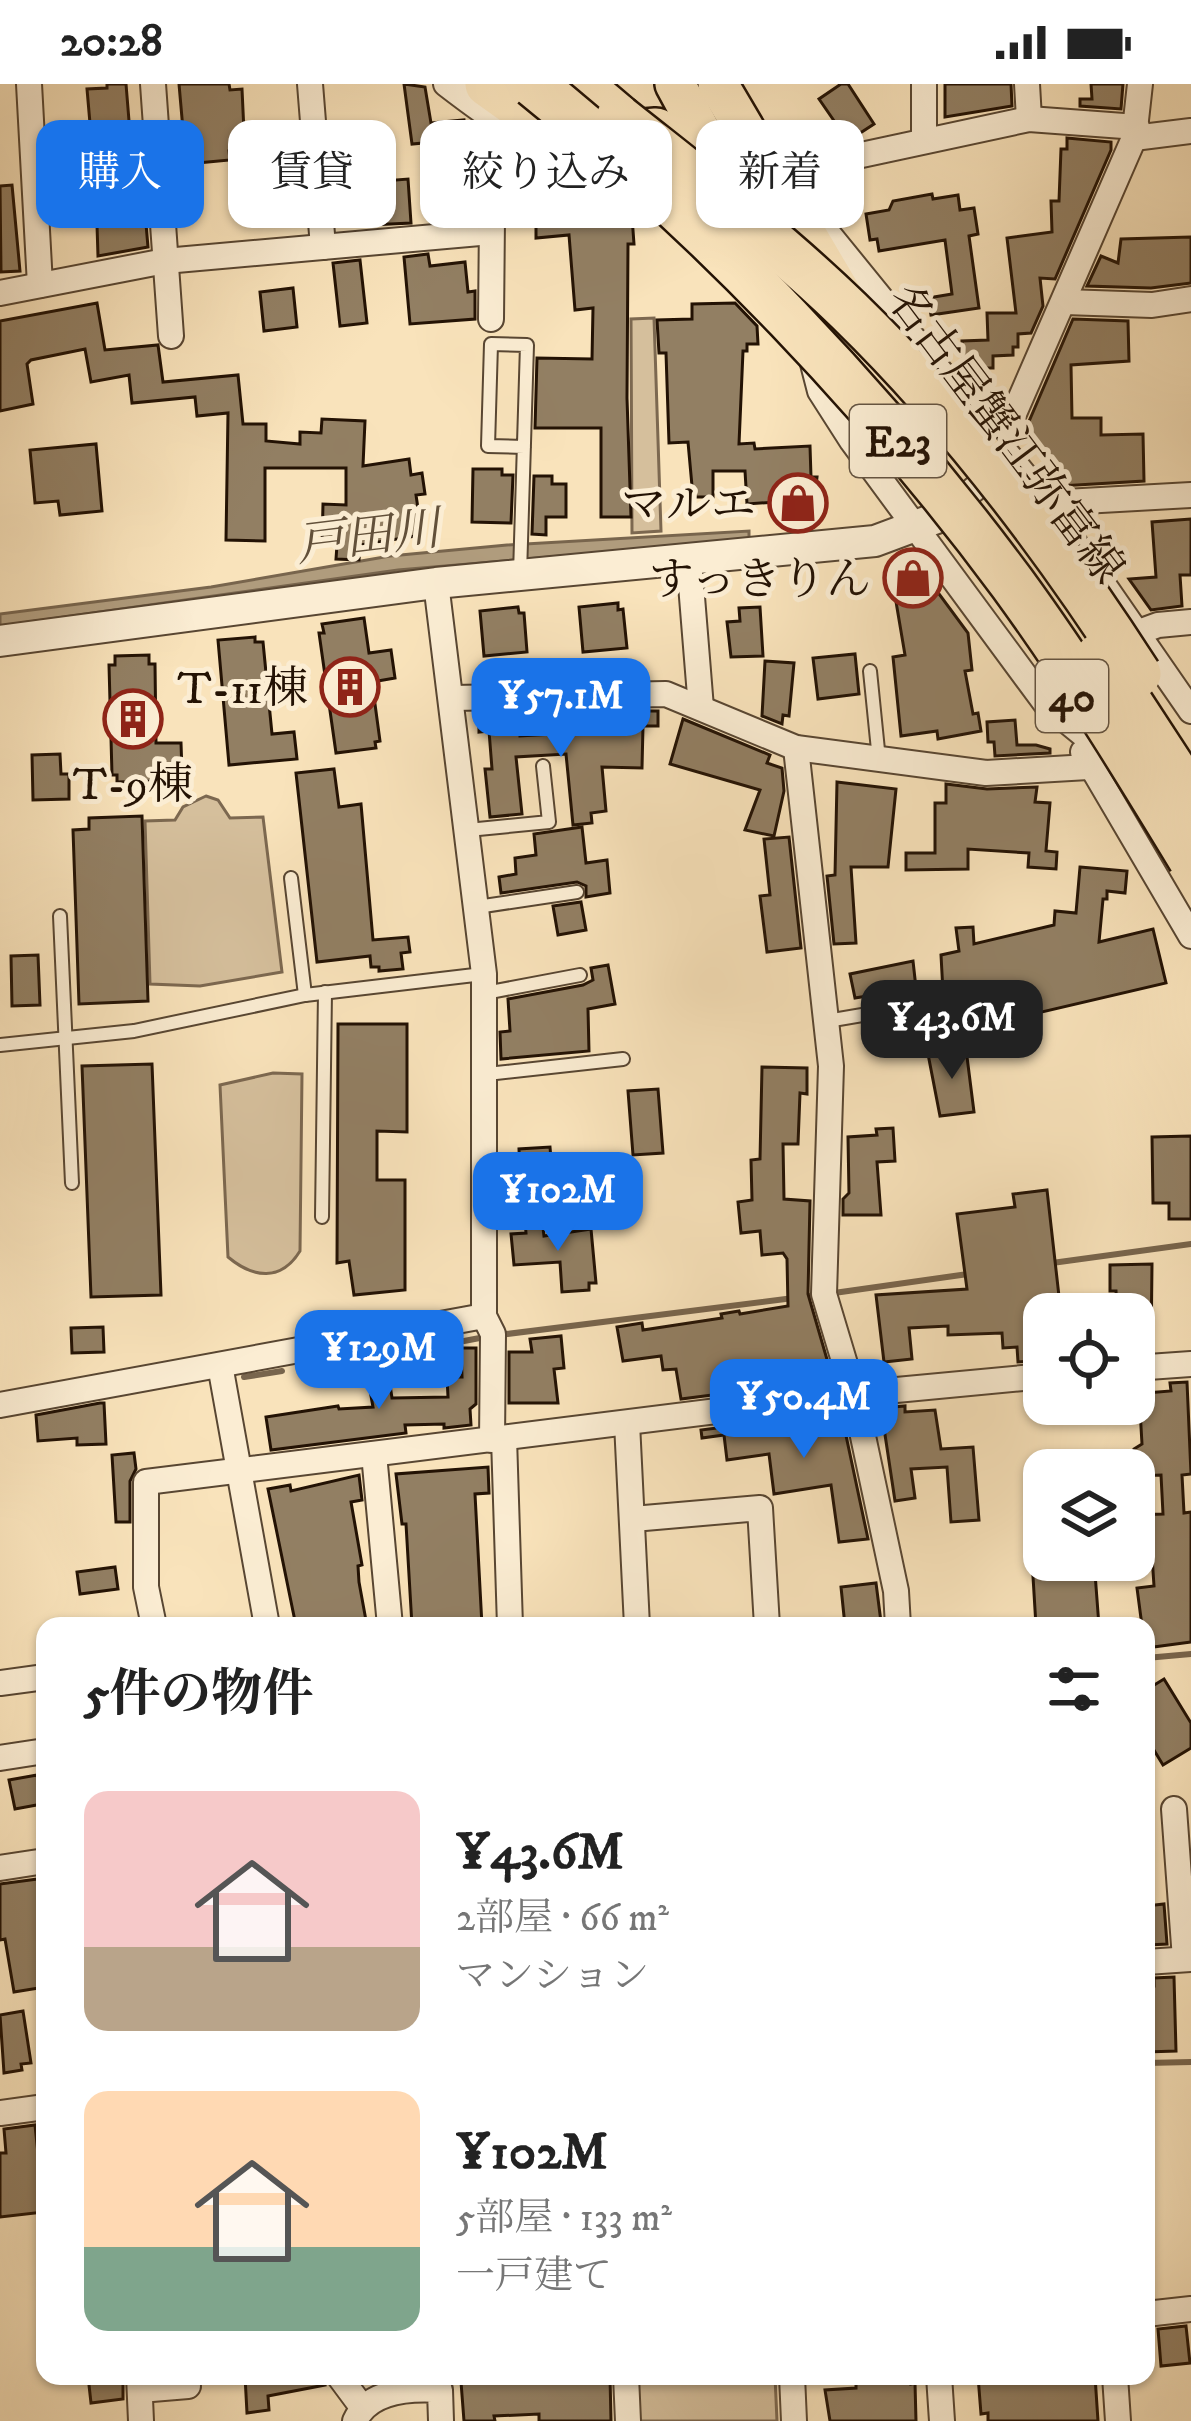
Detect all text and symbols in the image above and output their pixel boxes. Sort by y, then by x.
text: 20:28 [60,14,163,70]
chip: 購入 [36,120,204,228]
chip: 賃貸 [228,120,396,228]
chip: 絞り込み [420,120,672,228]
chip: 新着 [696,120,864,228]
street label: 名古屋蟹江弥富線 [874,274,1135,595]
road number: E23 [850,405,946,477]
shop icon: マルエ [767,472,829,534]
place label: マルエ [621,478,756,534]
water label: 戸田川 [293,499,448,577]
shop icon: すっきりん [882,547,944,609]
place label: すっきりん [649,553,871,609]
building icon: T-11棟 [319,656,381,718]
pin: ¥57.1M [463,658,659,760]
road number: 40 [1036,660,1108,732]
place label: T-11棟 [178,662,308,718]
text: ¥57.1M [498,672,624,721]
building icon: T-9棟 [102,688,164,750]
place label: T-9棟 [73,758,193,814]
pin: ¥43.6M [854,980,1050,1082]
text: ¥43.6M [888,994,1016,1043]
pin: ¥102M [474,1152,642,1254]
text: ¥102M [500,1166,616,1215]
map controls [1023,1293,1155,1581]
button: locate [1023,1293,1155,1425]
pin: ¥129M [295,1310,463,1412]
text: ¥129M [322,1324,436,1373]
pin: ¥50.4M [706,1359,902,1461]
text: ¥50.4M [737,1373,871,1422]
button: layers [1023,1449,1155,1581]
icon: filters [1041,1656,1107,1722]
text: 5件の物件 [84,1663,313,1727]
text: ¥43.6M [456,1821,624,1885]
icon: home [180,1839,324,1983]
text: 2部屋 · 66 m² [456,1894,669,1943]
text: マンション [456,1952,649,2001]
text: ¥102M [456,2121,608,2185]
icon: home [180,2139,324,2283]
text: 5部屋 · 133 m² [456,2194,672,2243]
text: 一戸建て [456,2252,612,2301]

